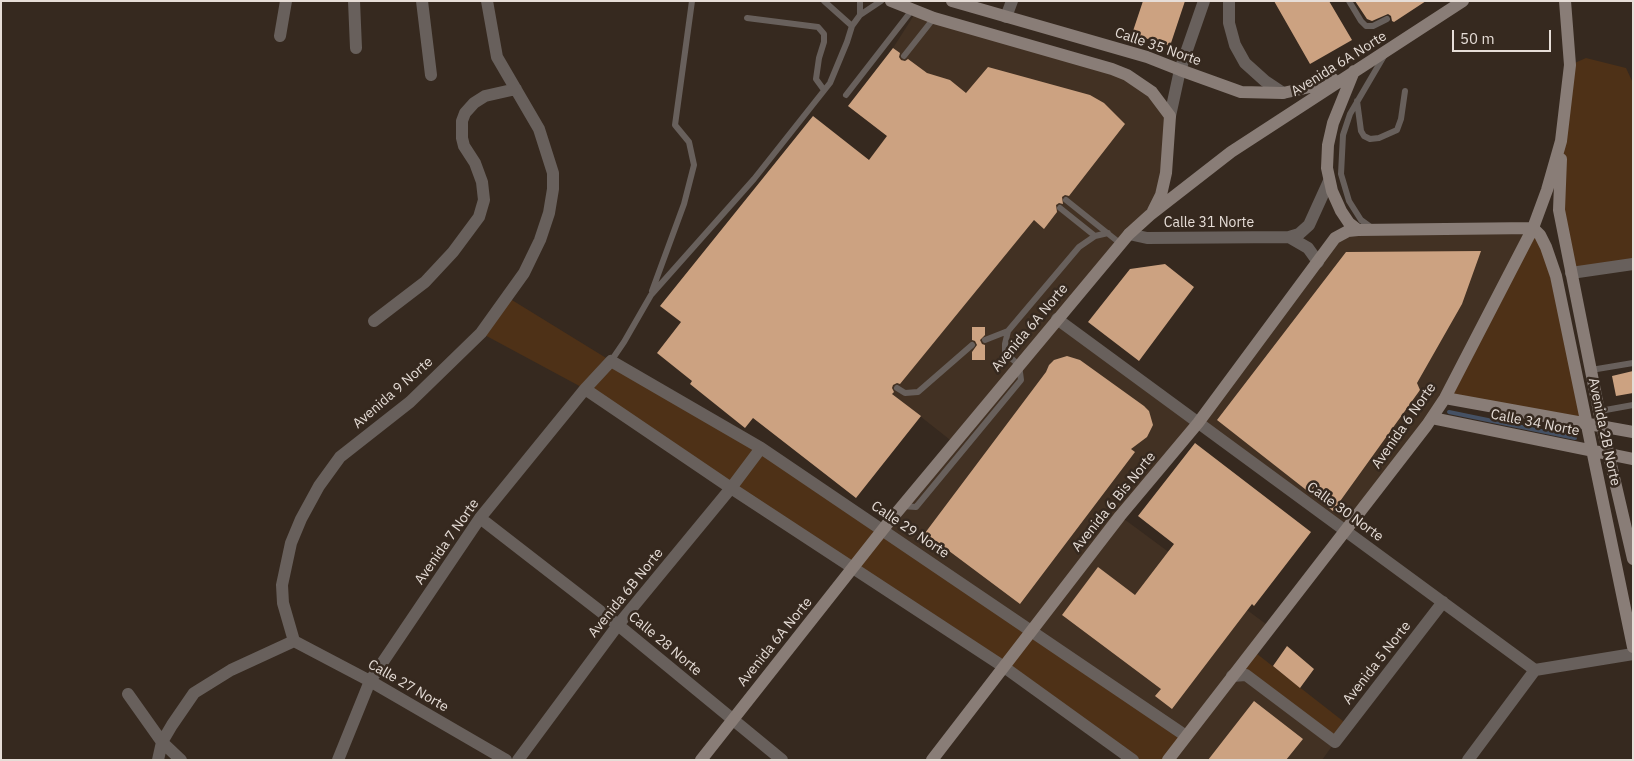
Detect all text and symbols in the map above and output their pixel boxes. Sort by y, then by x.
scale bar [1454,20,1553,52]
street label: Calle 35 Norte [1113,24,1203,70]
street label: Avenida 6A Norte [1288,28,1390,100]
text: 50 m [1460,29,1495,48]
street label: Calle 31 Norte [1164,215,1254,231]
street label: Avenida 6A Norte [988,281,1072,375]
street label: Avenida 9 Norte [349,354,437,432]
street label: Avenida 2B Norte [1584,377,1624,487]
street label: Avenida 6 Norte [1368,380,1440,472]
street label: Calle 34 Norte [1489,406,1581,440]
street label: Avenida 6 Bis Norte [1069,449,1159,555]
street label: Calle 30 Norte [1304,479,1386,545]
street label: Avenida 7 Norte [411,496,483,588]
street label: Calle 29 Norte [868,498,952,562]
street label: Avenida 6B Norte [585,545,667,641]
street label: Avenida 6A Norte [734,594,816,690]
street label: Calle 28 Norte [625,609,705,679]
street label: Avenida 5 Norte [1339,618,1415,708]
street label: Calle 27 Norte [365,656,451,716]

